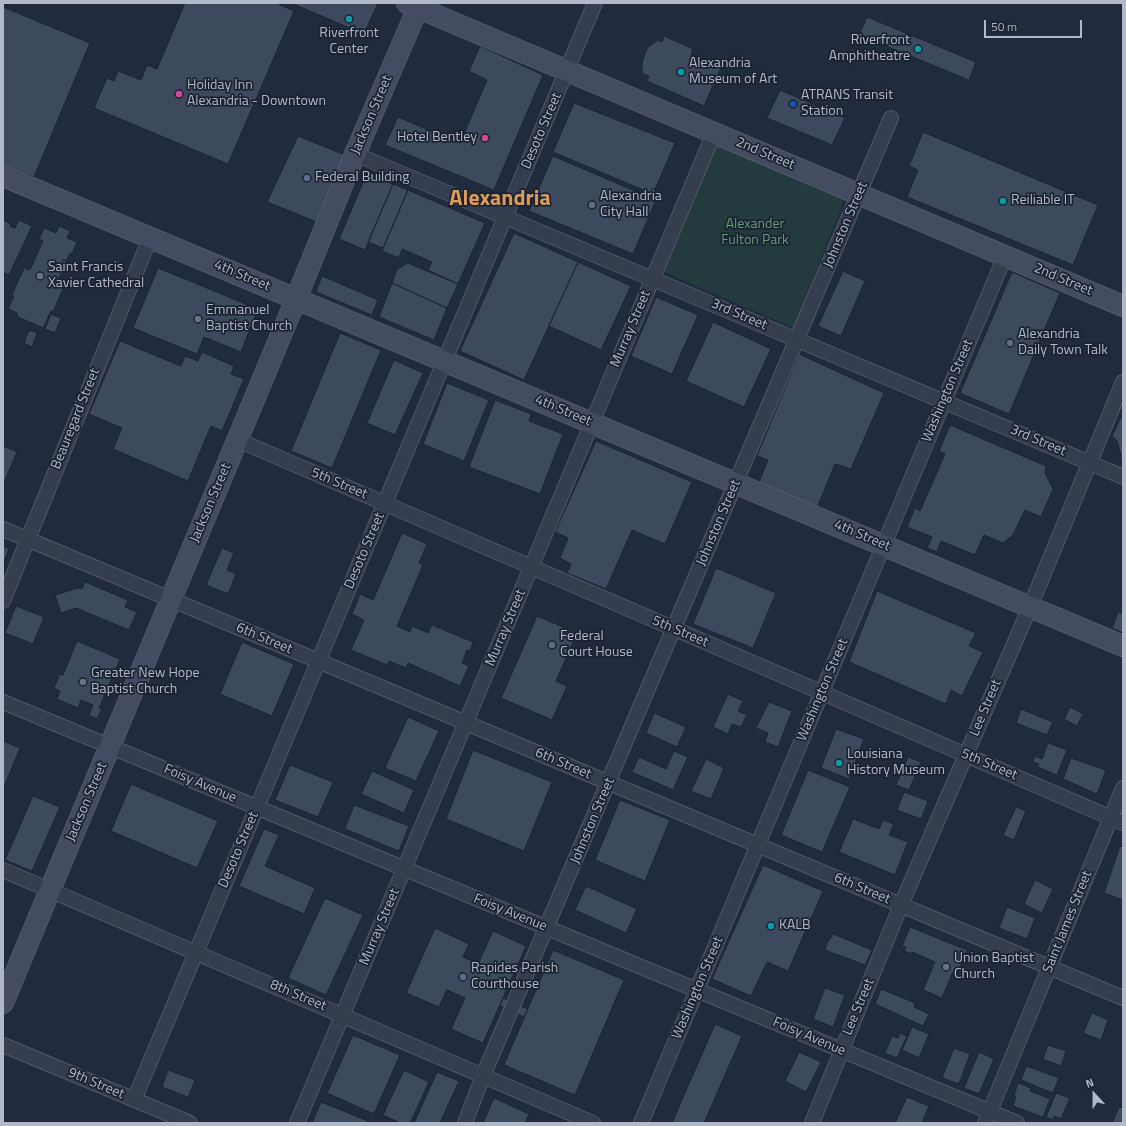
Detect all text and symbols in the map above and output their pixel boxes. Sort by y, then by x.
scale bar [986,12,1084,38]
marker: Riverfront Center [344,14,354,24]
text: 50 m [991,17,1017,36]
place label: Riverfront Center [319,26,379,58]
place label: Riverfront Amphitheatre [829,33,910,66]
marker: Riverfront Amphitheatre [913,44,923,54]
place label: Alexandria Museum of Art [689,56,777,88]
marker: Alexandria Museum of Art [676,67,686,77]
street label: Jackson Street [348,73,396,157]
place label: Holiday Inn Alexandria - Downtown [187,78,326,110]
place label: ATRANS Transit Station [801,88,893,120]
marker: Holiday Inn Alexandria - Downtown [174,89,184,99]
street label: Desoto Street [518,90,566,172]
marker: ATRANS Transit Station [788,99,798,109]
place label: Hotel Bentley [397,130,477,146]
marker: Hotel Bentley [480,133,490,143]
street label: 2nd Street [733,134,797,174]
place label: Federal Building [315,170,409,186]
marker: Federal Building [302,173,312,183]
street label: Johnston Street [820,179,872,271]
district label: Alexandria [449,187,551,213]
place label: Alexandria City Hall [600,189,662,222]
place label: Reiliable IT [1011,193,1075,209]
marker: Reiliable IT [998,196,1008,206]
marker: Alexandria City Hall [587,200,597,210]
park label: Alexander Fulton Park [721,217,789,250]
street label: 4th Street [211,257,273,295]
place label: Saint Francis Xavier Cathedral [48,260,144,292]
street label: 2nd Street [1031,260,1095,300]
marker: Saint Francis Xavier Cathedral [35,271,45,281]
street label: Murray Street [607,288,655,370]
street label: 3rd Street [709,296,769,334]
place label: Emmanuel Baptist Church [206,303,292,336]
marker: Emmanuel Baptist Church [193,314,203,324]
place label: Alexandria Daily Town Talk [1018,327,1108,360]
street label: Washington Street [919,337,977,445]
marker: Alexandria Daily Town Talk [1005,338,1015,348]
street label: Beauregard Street [48,366,104,472]
street label: 4th Street [532,392,594,430]
street label: 3rd Street [1008,422,1068,460]
street label: Jackson Street [187,461,235,545]
street label: 5th Street [308,465,370,503]
street label: Johnston Street [693,477,745,569]
street label: Desoto Street [341,510,389,592]
street label: 4th Street [831,517,893,555]
street label: Murray Street [482,587,530,669]
street label: 5th Street [649,613,711,651]
street label: 6th Street [233,620,295,658]
place label: Federal Court House [560,629,633,662]
street label: Washington Street [794,636,852,744]
marker: Federal Court House [547,640,557,650]
place label: Greater New Hope Baptist Church [91,666,200,698]
marker: Greater New Hope Baptist Church [78,677,88,687]
street label: Lee Street [967,677,1005,739]
street label: 6th Street [532,745,594,783]
street label: 5th Street [958,746,1020,784]
place label: Louisiana History Museum [847,747,945,780]
marker: Louisiana History Museum [834,758,844,768]
street label: Jackson Street [63,760,111,844]
street label: Foisy Avenue [161,761,239,807]
street label: Johnston Street [567,775,619,867]
street label: Desoto Street [215,809,263,891]
street label: Saint James Street [1040,868,1096,976]
street label: 6th Street [831,870,893,908]
street label: Murray Street [356,886,404,968]
street label: Foisy Avenue [471,891,549,935]
place label: KALB [779,918,811,934]
marker: KALB [766,921,776,931]
street label: Washington Street [669,934,727,1042]
place label: Union Baptist Church [954,951,1034,984]
place label: Rapides Parish Courthouse [471,961,558,994]
marker: Union Baptist Church [941,962,951,972]
marker: Rapides Parish Courthouse [458,972,468,982]
street label: Lee Street [840,976,878,1038]
street label: 8th Street [267,977,329,1015]
street label: Foisy Avenue [770,1014,848,1060]
street label: 9th Street [65,1065,127,1103]
north arrow [1074,1074,1114,1114]
text: N [1083,1074,1096,1092]

